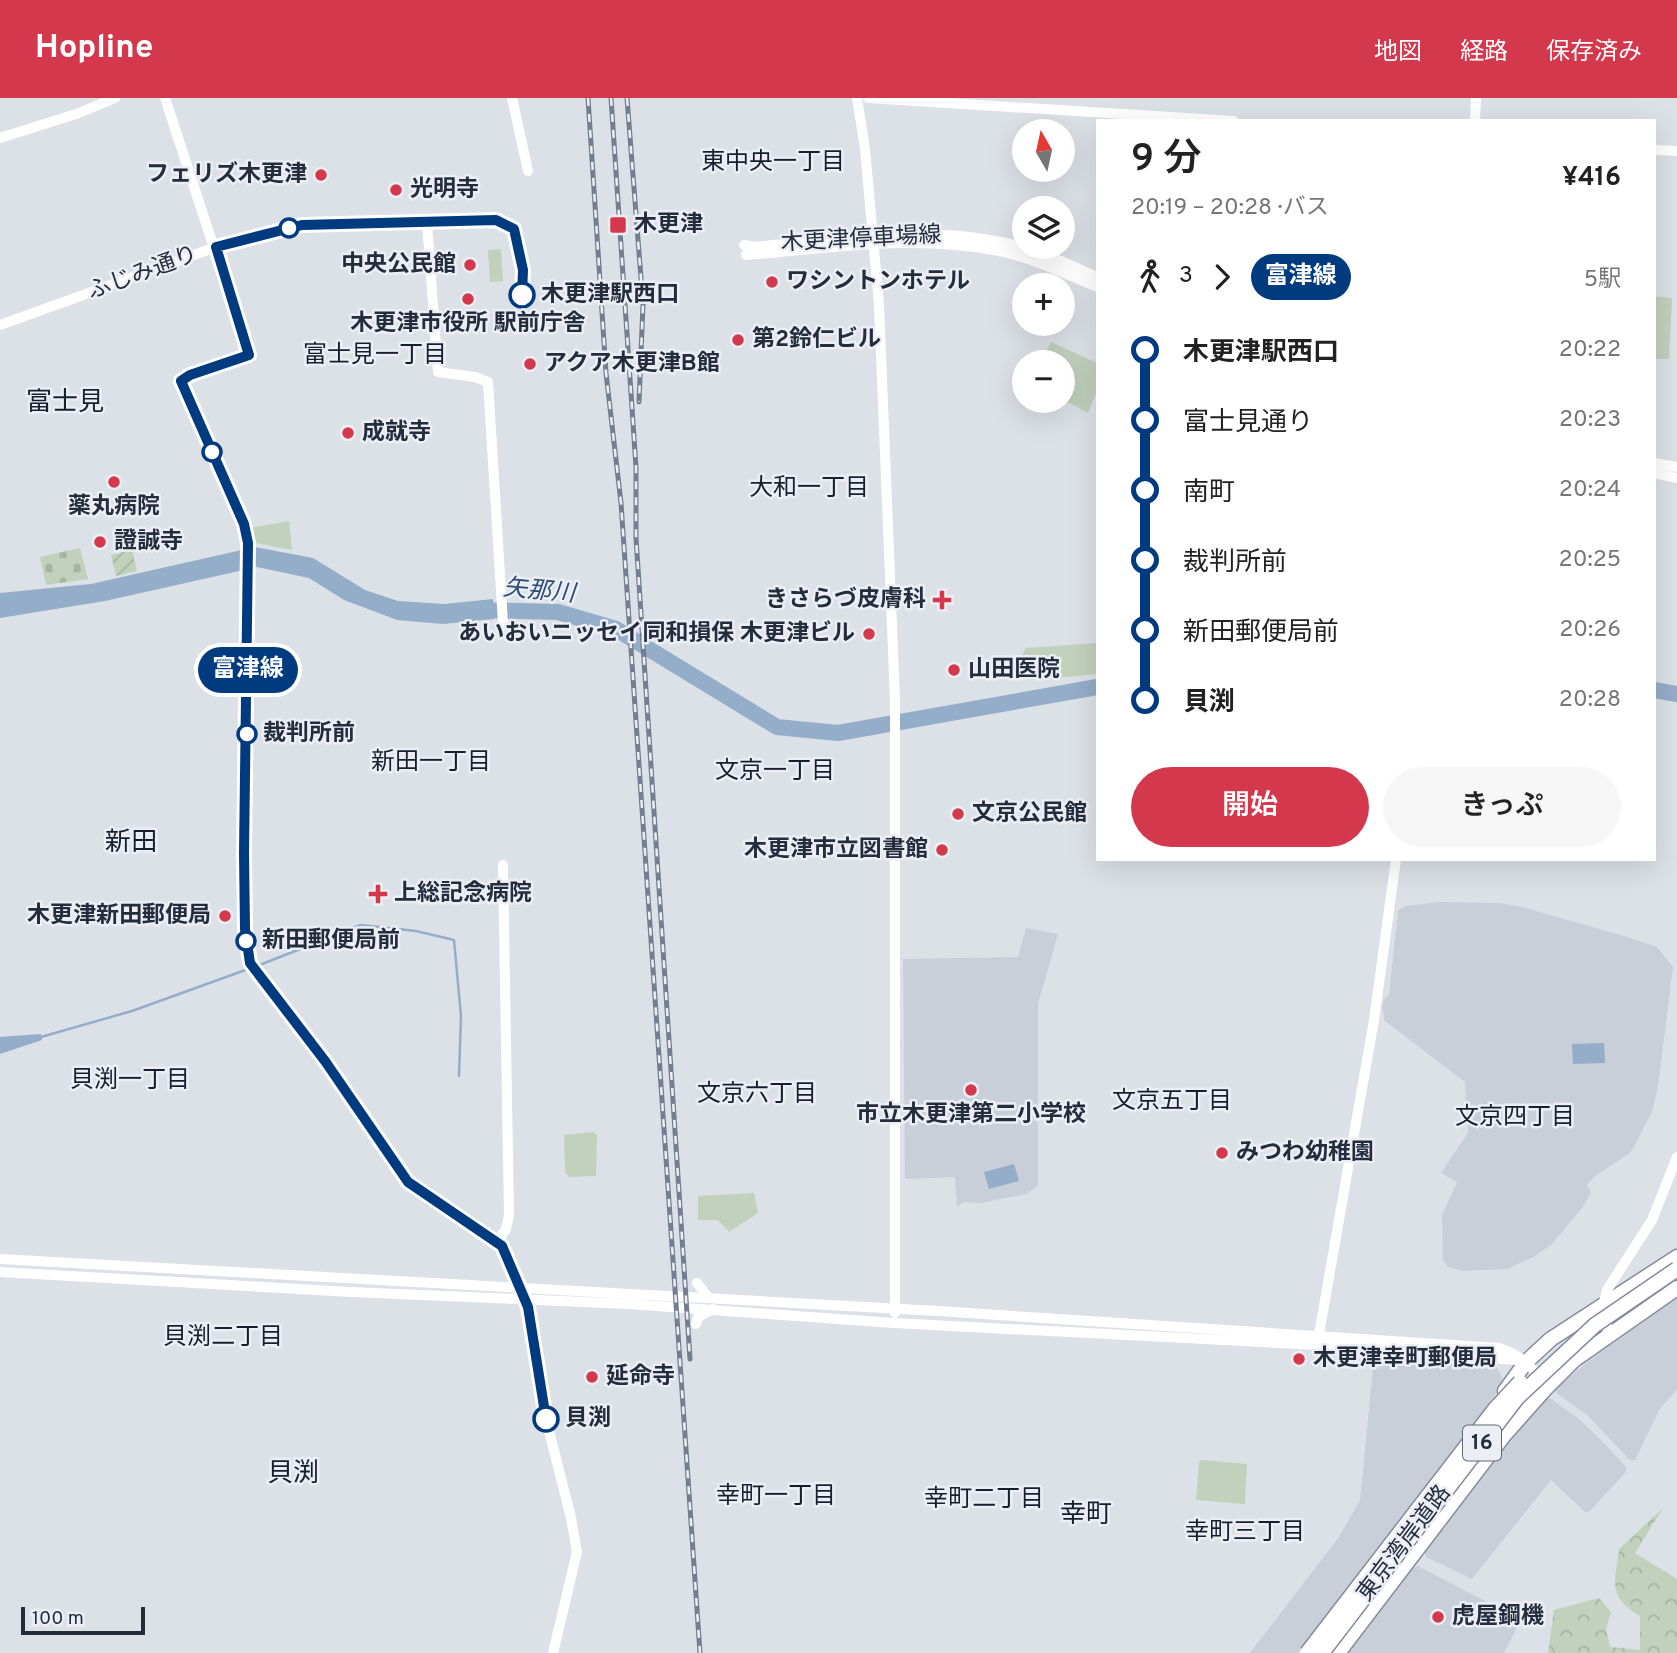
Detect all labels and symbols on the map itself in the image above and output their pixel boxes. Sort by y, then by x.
north arrow [1012,119,1074,182]
district label: 東中央一丁目 [701,148,845,178]
place label: フェリズ木更津 [146,161,307,190]
marker: フェリズ木更津 [313,167,329,183]
place label: 光明寺 [410,176,479,205]
marker: 光明寺 [388,182,404,198]
place label: 木更津 [634,211,703,240]
marker: 木更津 [608,215,628,235]
unlabelled marker [279,218,299,238]
street label: 木更津停車場線 [780,221,942,259]
street label: ふじみ通り [84,241,202,307]
place label: 中央公民館 [341,251,456,280]
marker: 中央公民館 [462,257,478,273]
place label: ワシントンホテル [786,268,970,297]
marker: ワシントンホテル [764,274,780,290]
place label: 木更津駅西口 [541,281,679,310]
marker: 木更津駅西口 [509,282,535,308]
marker: 木更津市役所 駅前庁舎 [460,291,476,307]
place label: 木更津市役所 駅前庁舎 [350,310,586,339]
place label: 第2鈴仁ビル [752,326,881,355]
marker: 第2鈴仁ビル [730,332,746,348]
district label: 富士見一丁目 [303,341,447,371]
place label: アクア木更津B館 [544,350,720,379]
marker: アクア木更津B館 [522,356,538,372]
district label: 富士見 [26,387,104,420]
place label: 成就寺 [362,419,431,448]
marker: 成就寺 [340,425,356,441]
unlabelled marker [202,442,222,462]
marker: 薬丸病院 [106,474,122,490]
district label: 大和一丁目 [749,474,869,504]
place label: 薬丸病院 [68,493,160,522]
place label: 證誠寺 [114,528,183,557]
marker: 證誠寺 [92,534,108,550]
water label: 矢那川 [502,574,579,610]
place label: きさらづ皮膚科 [765,586,926,615]
marker: きさらづ皮膚科 [932,590,952,610]
place label: あいおいニッセイ同和損保 木更津ビル [458,620,855,649]
marker: あいおいニッセイ同和損保 木更津ビル [861,626,877,642]
line badge: 富津線 [208,647,288,693]
place label: 山田医院 [968,656,1060,685]
marker: 山田医院 [946,662,962,678]
place label: 裁判所前 [263,720,355,749]
marker: 裁判所前 [237,724,257,744]
district label: 新田一丁目 [371,748,491,778]
district label: 文京一丁目 [715,757,835,787]
place label: 文京公民館 [972,800,1087,829]
marker: 文京公民館 [950,806,966,822]
district label: 新田 [105,827,157,860]
place label: 木更津市立図書館 [744,836,928,865]
marker: 木更津市立図書館 [934,842,950,858]
place label: 上総記念病院 [394,880,532,909]
marker: 上総記念病院 [368,884,388,904]
place label: 木更津新田郵便局 [27,902,211,931]
marker: 木更津新田郵便局 [217,908,233,924]
place label: 新田郵便局前 [262,927,400,956]
marker: 新田郵便局前 [236,931,256,951]
district label: 貝渕一丁目 [70,1066,190,1096]
district label: 文京六丁目 [697,1080,817,1110]
marker: 市立木更津第二小学校 [963,1082,979,1098]
district label: 文京五丁目 [1112,1087,1232,1117]
place label: 市立木更津第二小学校 [856,1101,1086,1130]
district label: 文京四丁目 [1455,1103,1575,1133]
place label: みつわ幼稚園 [1236,1139,1374,1168]
marker: みつわ幼稚園 [1214,1145,1230,1161]
district label: 貝渕二丁目 [163,1323,283,1353]
place label: 木更津幸町郵便局 [1313,1345,1497,1374]
marker: 木更津幸町郵便局 [1291,1351,1307,1367]
place label: 延命寺 [606,1363,675,1392]
marker: 延命寺 [584,1369,600,1385]
place label: 貝渕 [565,1405,611,1434]
marker: 貝渕 [533,1406,559,1432]
road number: 16 [1463,1426,1501,1460]
district label: 貝渕 [267,1458,319,1491]
street label: 東京湾岸道路 [1352,1480,1458,1608]
district label: 幸町一丁目 [716,1482,836,1512]
district label: 幸町二丁目 [924,1485,1044,1515]
district label: 幸町 [1060,1499,1112,1532]
district label: 幸町三丁目 [1185,1518,1305,1548]
place label: 虎屋鋼機 [1452,1603,1544,1632]
scale bar [21,1604,145,1636]
marker: 虎屋鋼機 [1430,1609,1446,1625]

